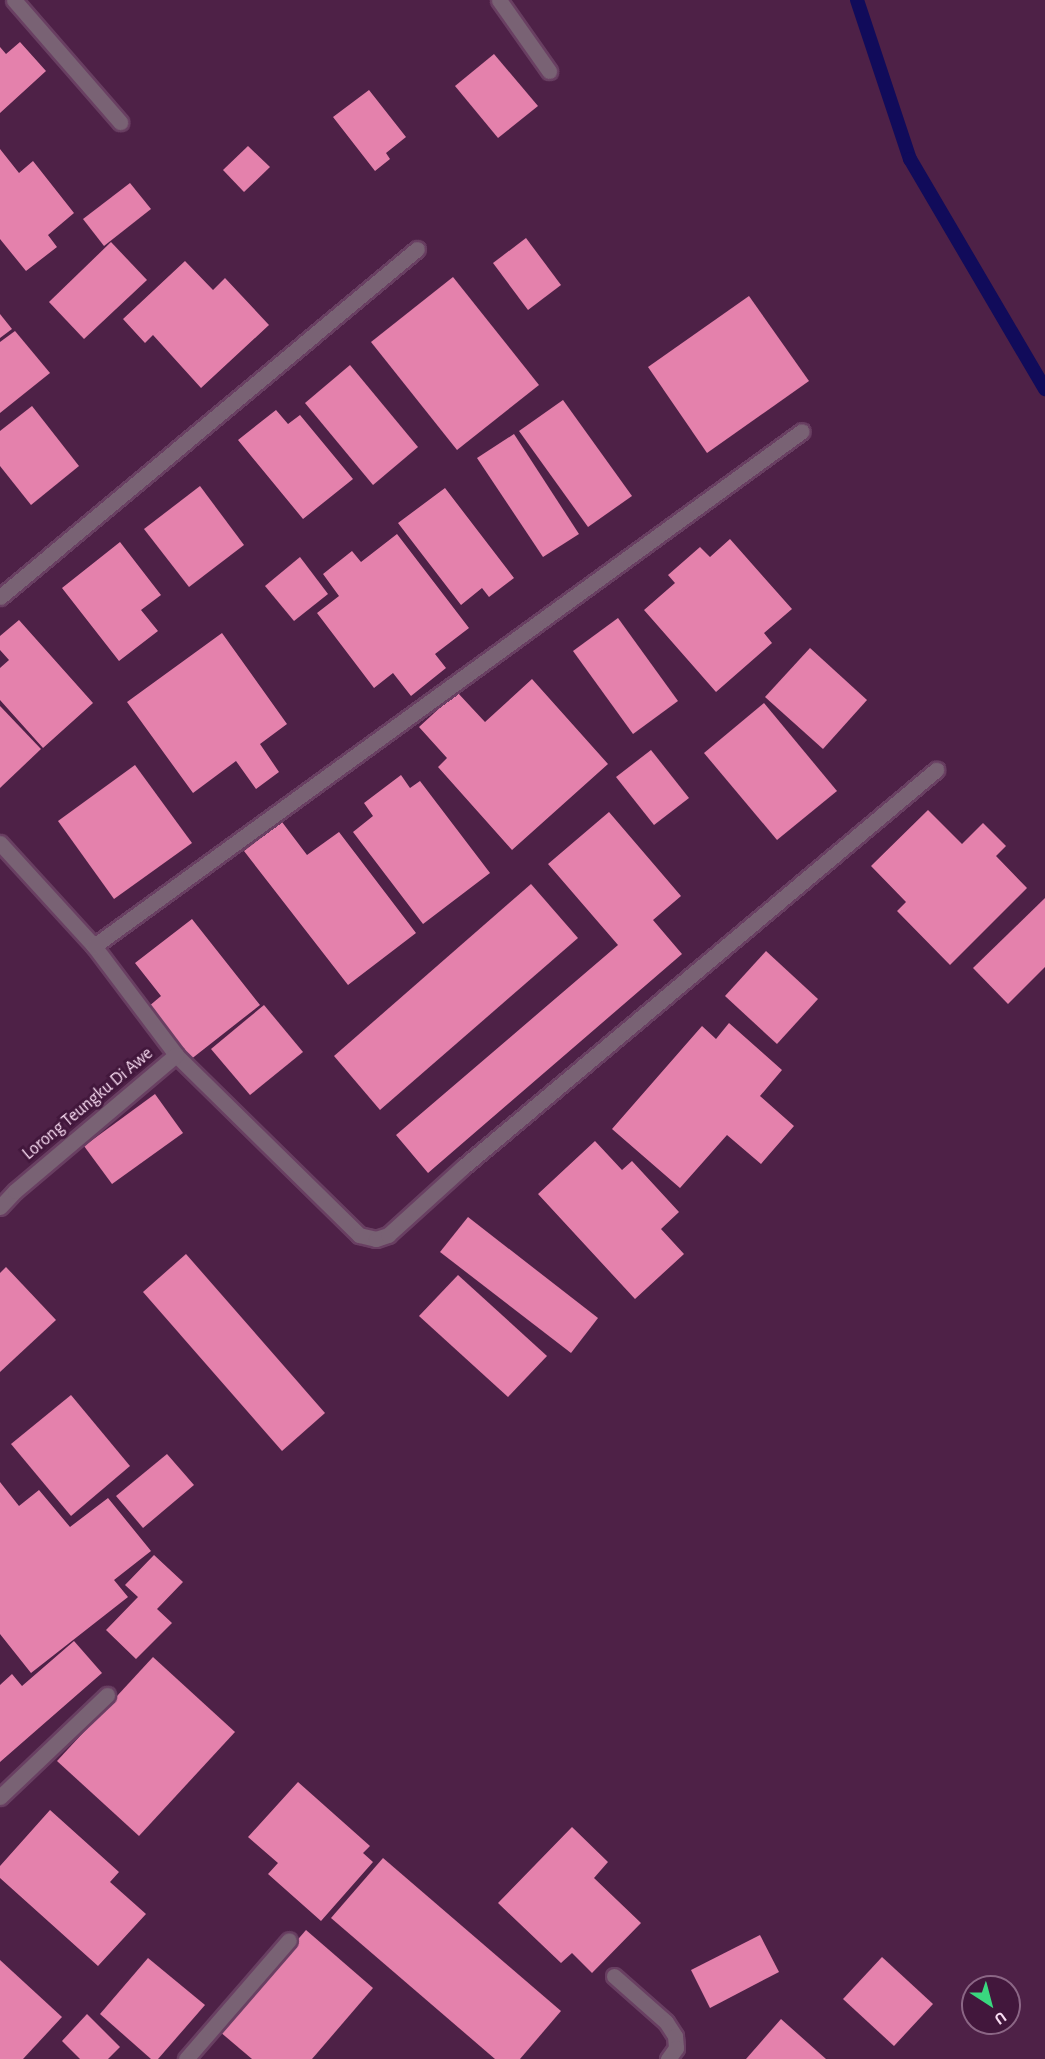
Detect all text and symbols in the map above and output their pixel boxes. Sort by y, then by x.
street label: Lorong Teungku Di Awe [18,1043,158,1165]
north arrow [961,1975,1021,2035]
text: U [992,2008,1009,2027]

